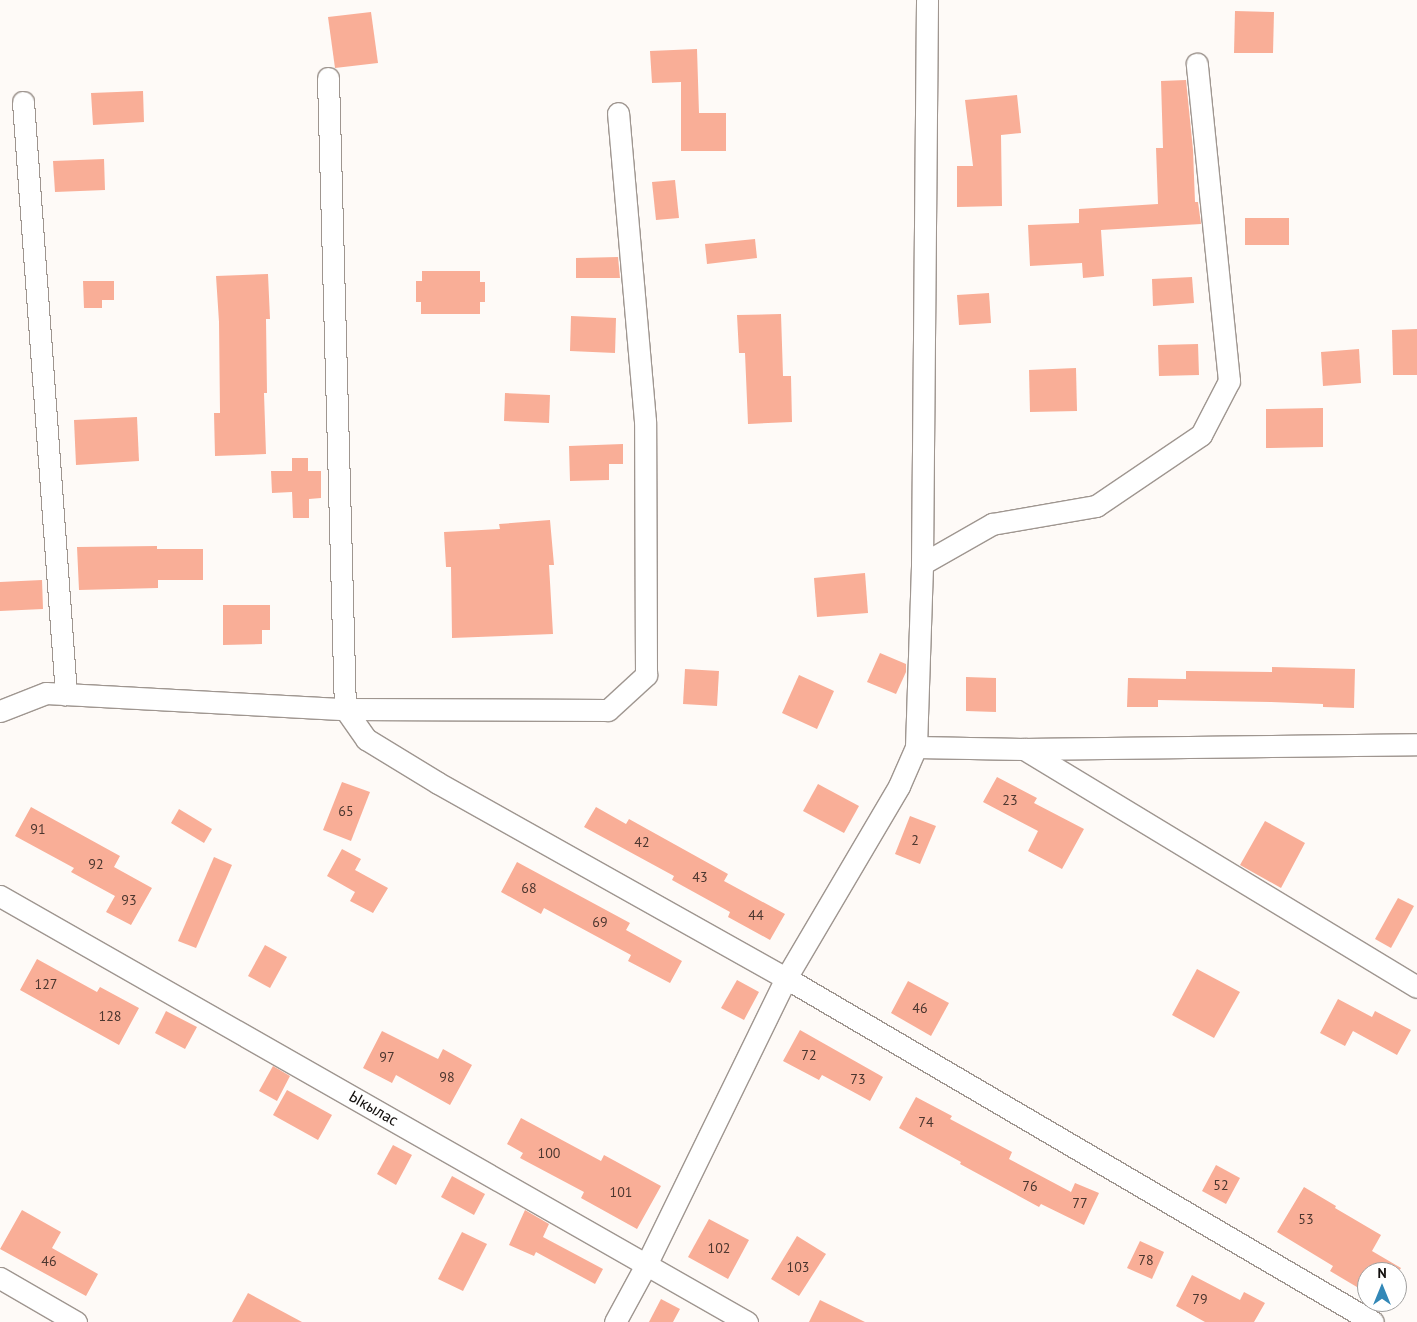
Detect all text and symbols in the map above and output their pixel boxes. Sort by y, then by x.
house number: 23 [1002,792,1018,808]
house number: 65 [338,803,354,819]
house number: 91 [30,821,46,837]
house number: 2 [911,832,919,848]
house number: 42 [634,834,650,850]
house number: 92 [88,856,104,872]
house number: 43 [692,869,708,885]
house number: 68 [521,880,537,896]
house number: 93 [121,892,137,908]
house number: 44 [748,907,764,923]
house number: 69 [592,914,608,930]
house number: 127 [35,976,57,992]
house number: 46 [912,1000,928,1016]
house number: 128 [99,1008,121,1024]
house number: 72 [801,1047,817,1063]
house number: 97 [379,1049,395,1065]
house number: 98 [439,1069,455,1085]
house number: 73 [850,1071,866,1087]
street label: Ыкылас [346,1086,402,1130]
house number: 74 [918,1114,934,1130]
house number: 100 [538,1145,560,1161]
house number: 52 [1213,1177,1229,1193]
house number: 76 [1022,1178,1038,1194]
house number: 101 [610,1184,632,1200]
house number: 77 [1072,1195,1088,1211]
house number: 53 [1298,1211,1314,1227]
house number: 102 [708,1240,730,1256]
house number: 78 [1138,1252,1154,1268]
house number: 46 [41,1253,57,1269]
house number: 103 [787,1259,809,1275]
north arrow [1357,1262,1407,1312]
text: N [1377,1264,1387,1282]
house number: 79 [1192,1291,1208,1307]

